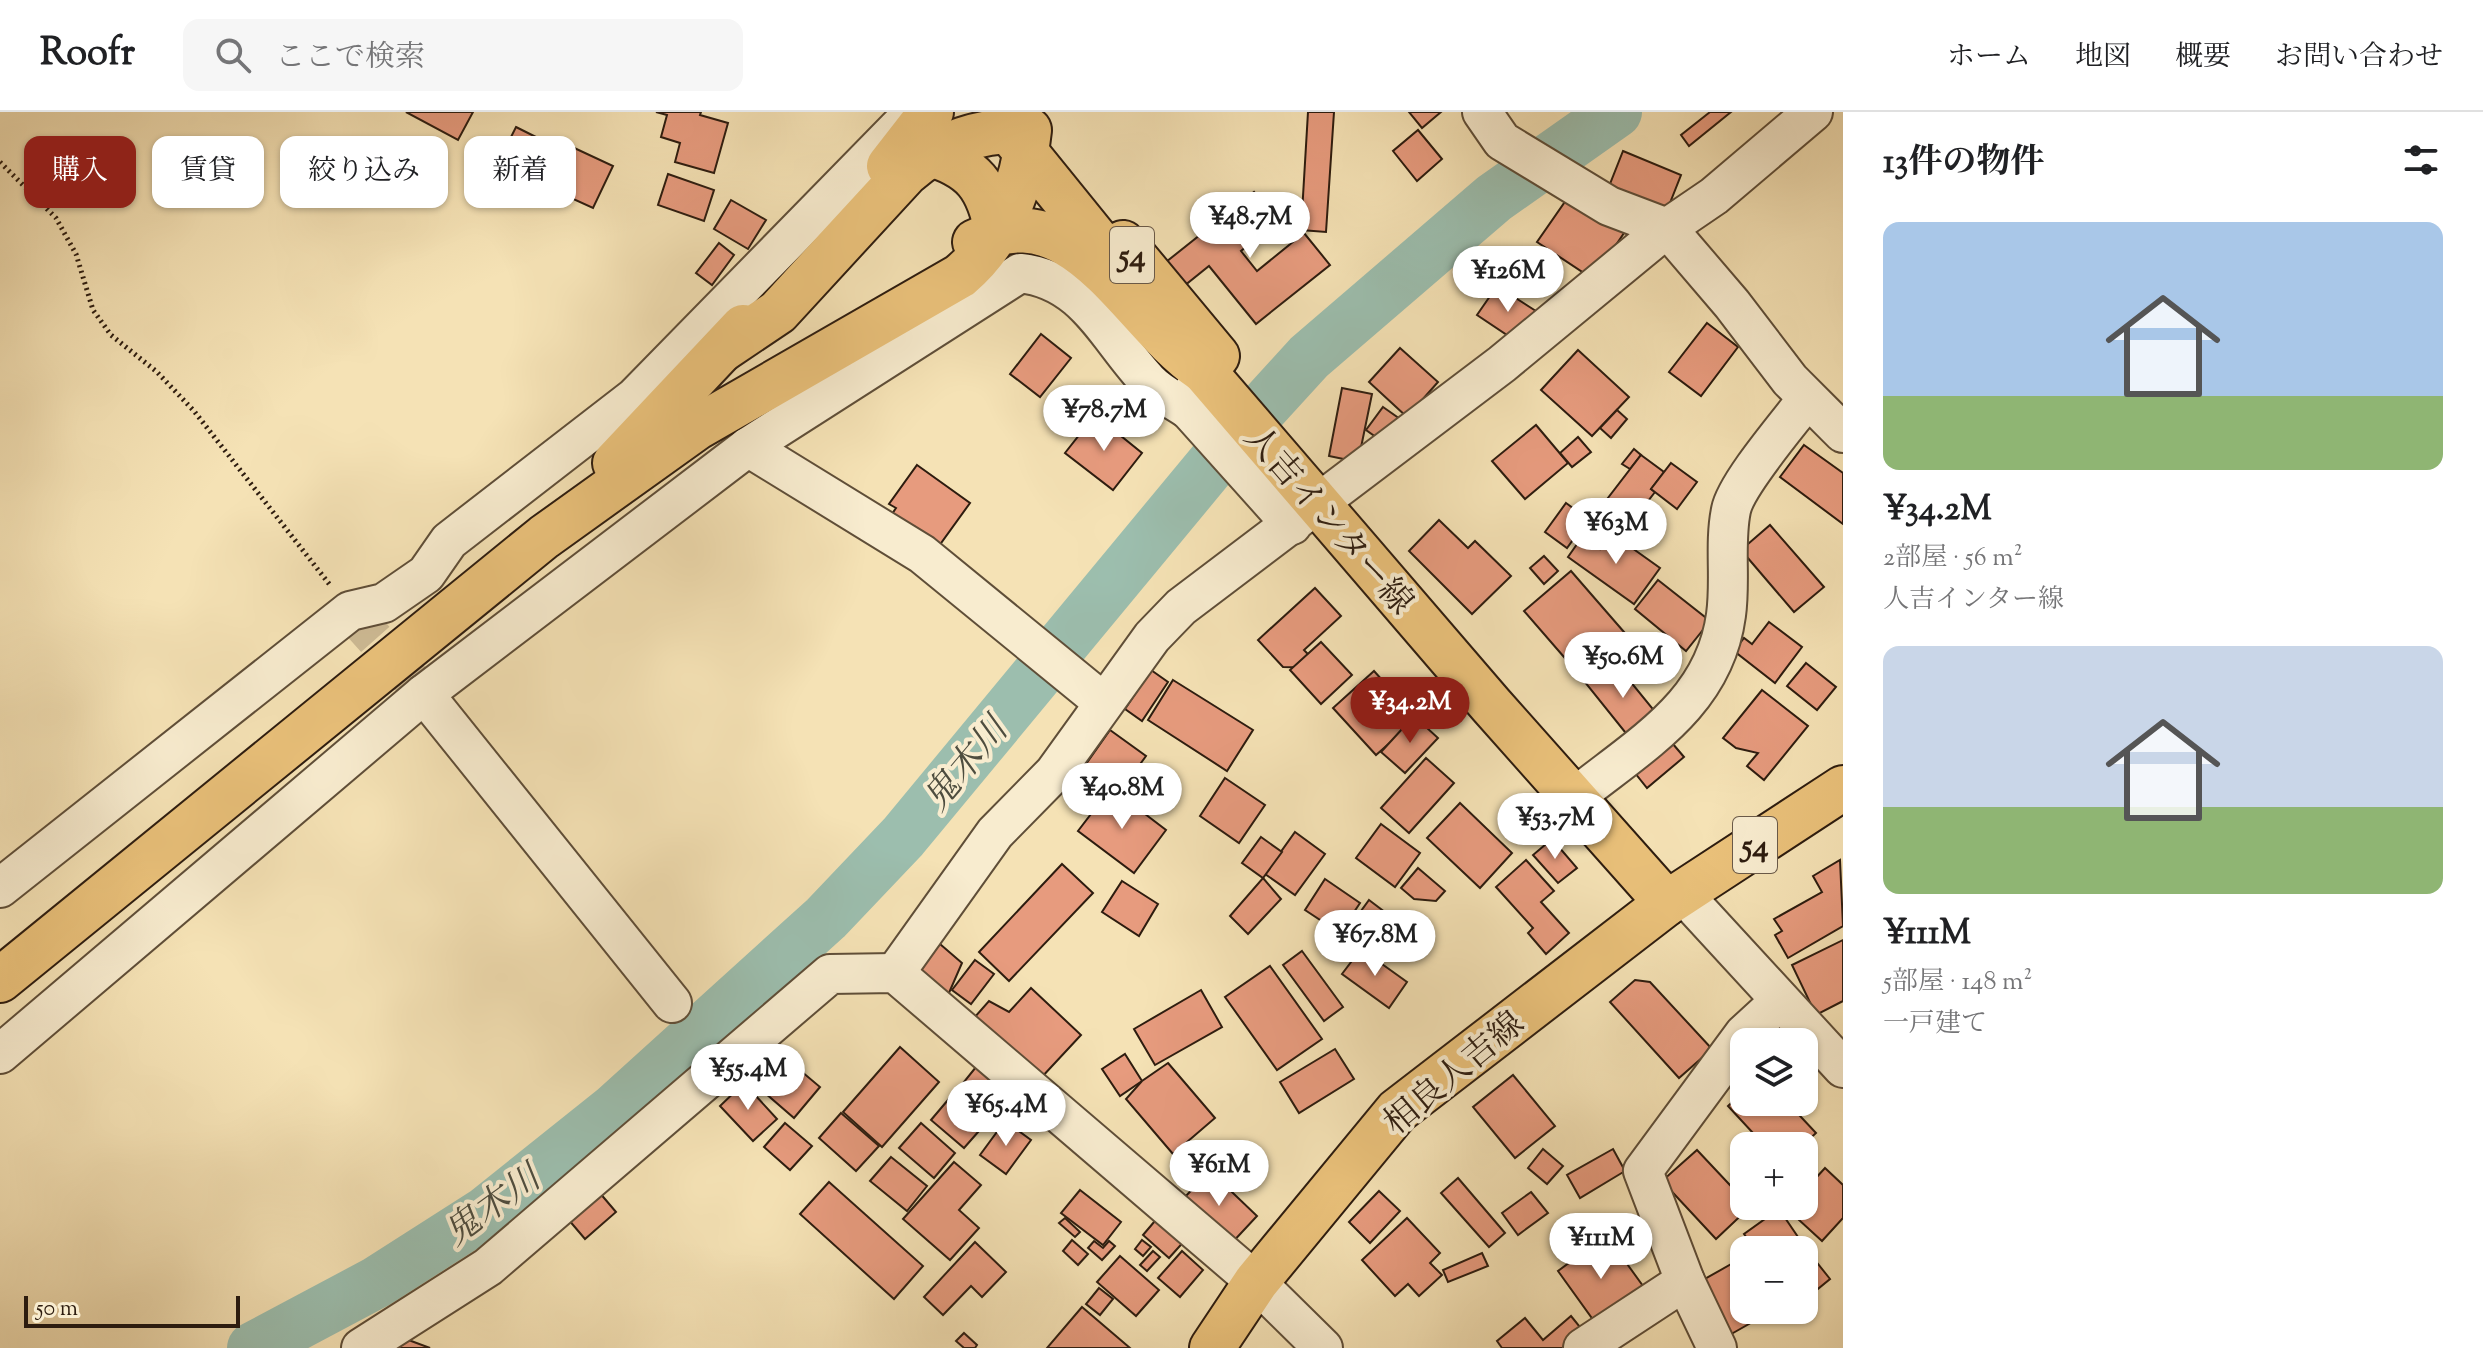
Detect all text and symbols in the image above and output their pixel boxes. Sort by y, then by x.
search box [183,19,743,91]
text: Roofr [40,28,135,82]
icon: search [211,33,255,77]
text: ここで検索 [275,37,425,80]
text: ホーム [1947,38,2031,78]
text: 地図 [2075,38,2131,78]
text: 概要 [2175,38,2231,78]
text: お問い合わせ [2275,38,2443,78]
chip: 購入 [24,136,136,208]
chip: 賃貸 [152,136,264,208]
chip: 絞り込み [280,136,448,208]
chip: 新着 [464,136,576,208]
icon: filters [2399,138,2443,182]
text: 13件の物件 [1883,139,2044,188]
pin: ¥48.7M [1185,192,1315,260]
text: ¥48.7M [1208,199,1292,236]
road number: 54 [1110,227,1154,283]
pin: ¥126M [1452,246,1564,314]
text: ¥126M [1471,253,1545,290]
icon: home [2091,274,2235,418]
pin: ¥78.7M [1039,385,1169,453]
text: ¥78.7M [1061,392,1147,429]
street label: 人吉インター線 [1231,416,1423,627]
text: ¥34.2M [1883,486,1992,535]
pin: ¥63M [1569,498,1663,566]
text: ¥63M [1584,505,1648,542]
text: 2部屋 · 56 m² [1883,540,2022,577]
text: 人吉インター線 [1883,582,2064,619]
pin: ¥50.6M [1558,632,1688,700]
text: ¥50.6M [1582,639,1664,676]
pin: ¥34.2M [1345,677,1475,745]
text: ¥34.2M [1369,684,1451,721]
icon: home [2091,698,2235,842]
water label: 鬼木川 [912,704,1024,824]
pin: ¥40.8M [1057,763,1187,831]
text: ¥40.8M [1080,770,1164,807]
pin: ¥53.7M [1490,793,1620,861]
text: ¥53.7M [1515,800,1595,837]
road number: 54 [1733,817,1777,873]
pin: ¥67.8M [1310,910,1440,978]
text: ¥111M [1883,910,1971,959]
text: ¥67.8M [1332,917,1418,954]
text: 5部屋 · 148 m² [1883,964,2032,1001]
street label: 相良人吉線 [1374,1001,1536,1148]
text: 一戸建て [1883,1006,1987,1043]
map controls [1730,1028,1818,1324]
button: layers [1730,1028,1818,1116]
pin: ¥55.4M [683,1044,813,1112]
text: ¥55.4M [709,1051,787,1088]
pin: ¥65.4M [941,1080,1071,1148]
text: ¥65.4M [965,1087,1047,1124]
button: + [1730,1132,1818,1220]
pin: ¥61M [1172,1140,1266,1208]
text: ¥61M [1188,1147,1250,1184]
water label: 鬼木川 [434,1152,556,1260]
pin: ¥111M [1545,1213,1657,1281]
text: ¥111M [1567,1220,1635,1257]
button: − [1730,1236,1818,1324]
scale bar [24,1292,240,1328]
text: 50 m [36,1294,78,1326]

